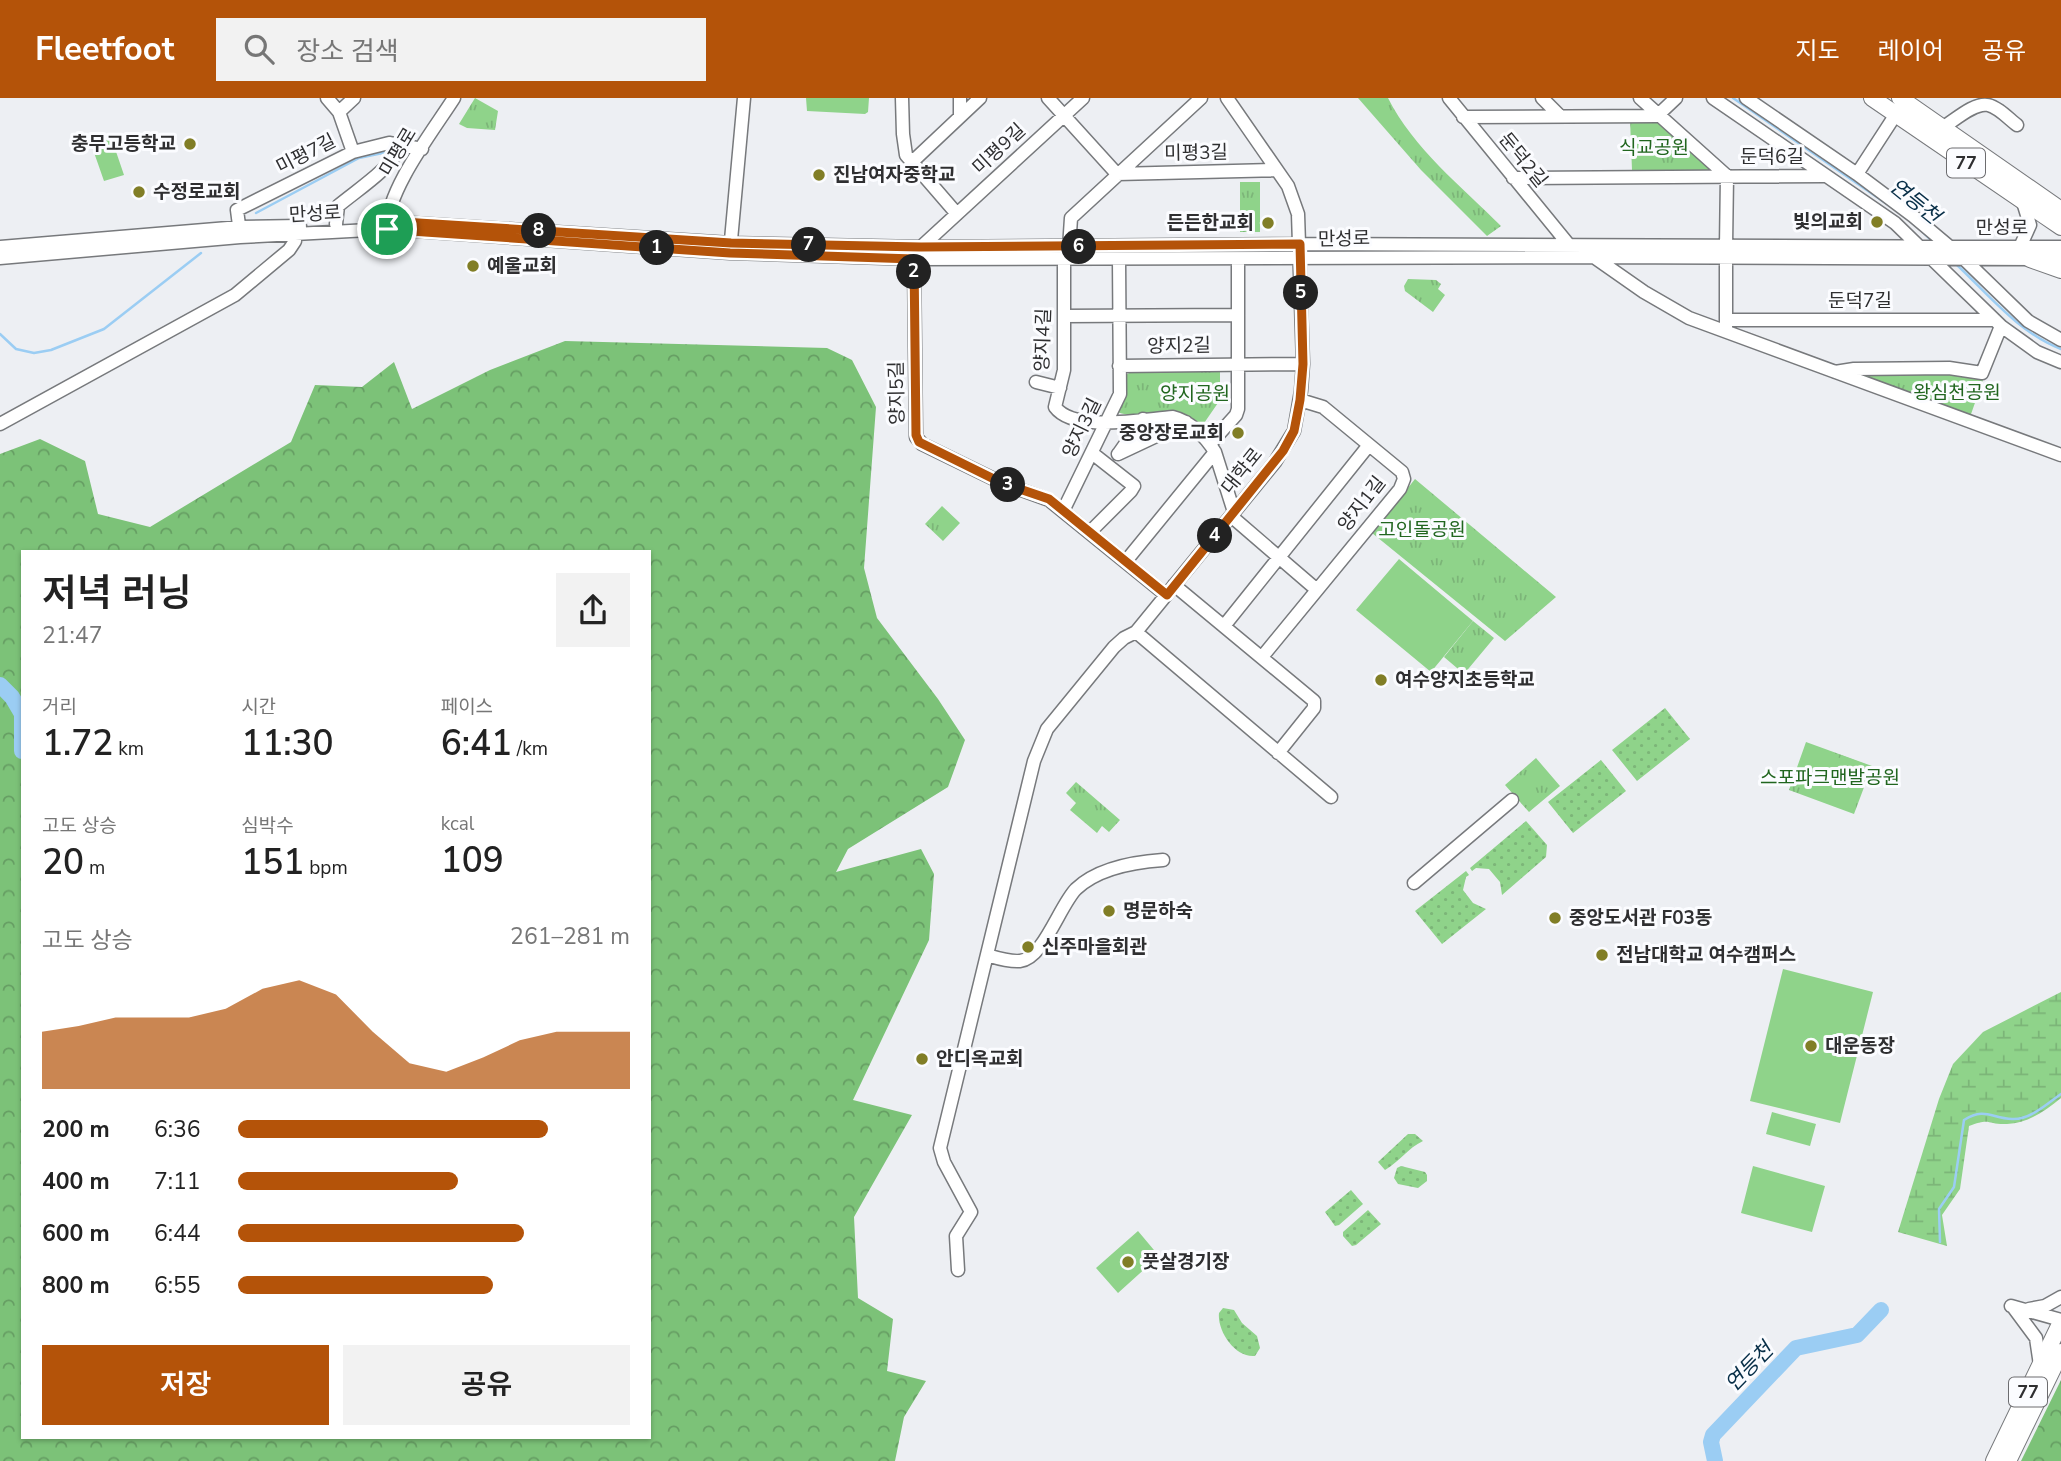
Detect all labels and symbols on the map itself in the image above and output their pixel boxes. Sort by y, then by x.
street label: 미평9길 [967,118,1031,180]
street label: 미평로 [373,123,423,181]
street label: 둔덕2길 [1493,127,1553,193]
street label: 미평7길 [272,128,340,180]
place label: 충무고등학교 [71,131,176,157]
park label: 식교공원 [1619,135,1689,161]
marker: 충무고등학교 [182,136,198,152]
street label: 미평3길 [1164,139,1228,167]
street label: 둔덕6길 [1740,144,1804,170]
road number: 77 [1947,149,1985,178]
place label: 진남여자중학교 [833,162,955,188]
marker: 진남여자중학교 [811,167,827,183]
water label: 연등천 [1884,172,1948,232]
place label: 수정로교회 [153,179,240,205]
marker: 수정로교회 [131,184,147,200]
pin [357,199,417,259]
street label: 만성로 [288,200,342,228]
place label: 빛의교회 [1793,209,1863,235]
place label: 든든한교회 [1167,210,1254,236]
pin: 8 [522,214,556,248]
marker: 빛의교회 [1869,214,1885,230]
marker: 든든한교회 [1260,215,1276,231]
street label: 만성로 [1976,215,2028,241]
street label: 만성로 [1318,226,1370,252]
pin: 7 [792,228,826,262]
pin: 1 [640,230,674,266]
pin: 6 [1062,230,1096,264]
place label: 예울교회 [487,253,557,279]
pin: 2 [897,254,932,290]
marker: 예울교회 [465,258,481,274]
pin: 5 [1284,276,1318,310]
street label: 둔덕7길 [1828,288,1892,314]
street label: 양지4길 [1029,308,1057,372]
street label: 양지2길 [1147,332,1211,360]
street label: 양지5길 [883,361,911,425]
park label: 왕심천공원 [1913,380,2001,406]
park label: 양지공원 [1160,381,1230,407]
street label: 양지3길 [1056,394,1108,462]
place label: 중앙장로교회 [1119,420,1224,446]
marker: 중앙장로교회 [1230,425,1246,441]
street label: 대학로 [1215,442,1269,500]
pin: 3 [990,468,1026,502]
street label: 양지1길 [1332,471,1392,537]
park label: 고인돌공원 [1378,517,1466,543]
pin: 4 [1198,518,1232,554]
place label: 여수양지초등학교 [1395,667,1535,693]
marker: 여수양지초등학교 [1373,672,1389,688]
park label: 스포파크맨발공원 [1760,765,1900,791]
place label: 명문하숙 [1123,898,1193,924]
marker: 명문하숙 [1101,903,1117,919]
place label: 중앙도서관 F03동 [1569,905,1713,931]
marker: 중앙도서관 F03동 [1547,910,1563,926]
place label: 신주마을회관 [1042,934,1147,960]
marker: 신주마을회관 [1020,939,1036,955]
place label: 전남대학교 여수캠퍼스 [1616,942,1796,968]
marker: 전남대학교 여수캠퍼스 [1594,947,1610,963]
place label: 대운동장 [1825,1033,1895,1059]
marker: 대운동장 [1803,1038,1819,1054]
place label: 안디옥교회 [936,1046,1023,1072]
marker: 안디옥교회 [914,1051,930,1067]
place label: 풋살경기장 [1142,1249,1229,1275]
marker: 풋살경기장 [1120,1254,1136,1270]
water label: 연등천 [1719,1335,1781,1398]
road number: 77 [2009,1378,2047,1406]

